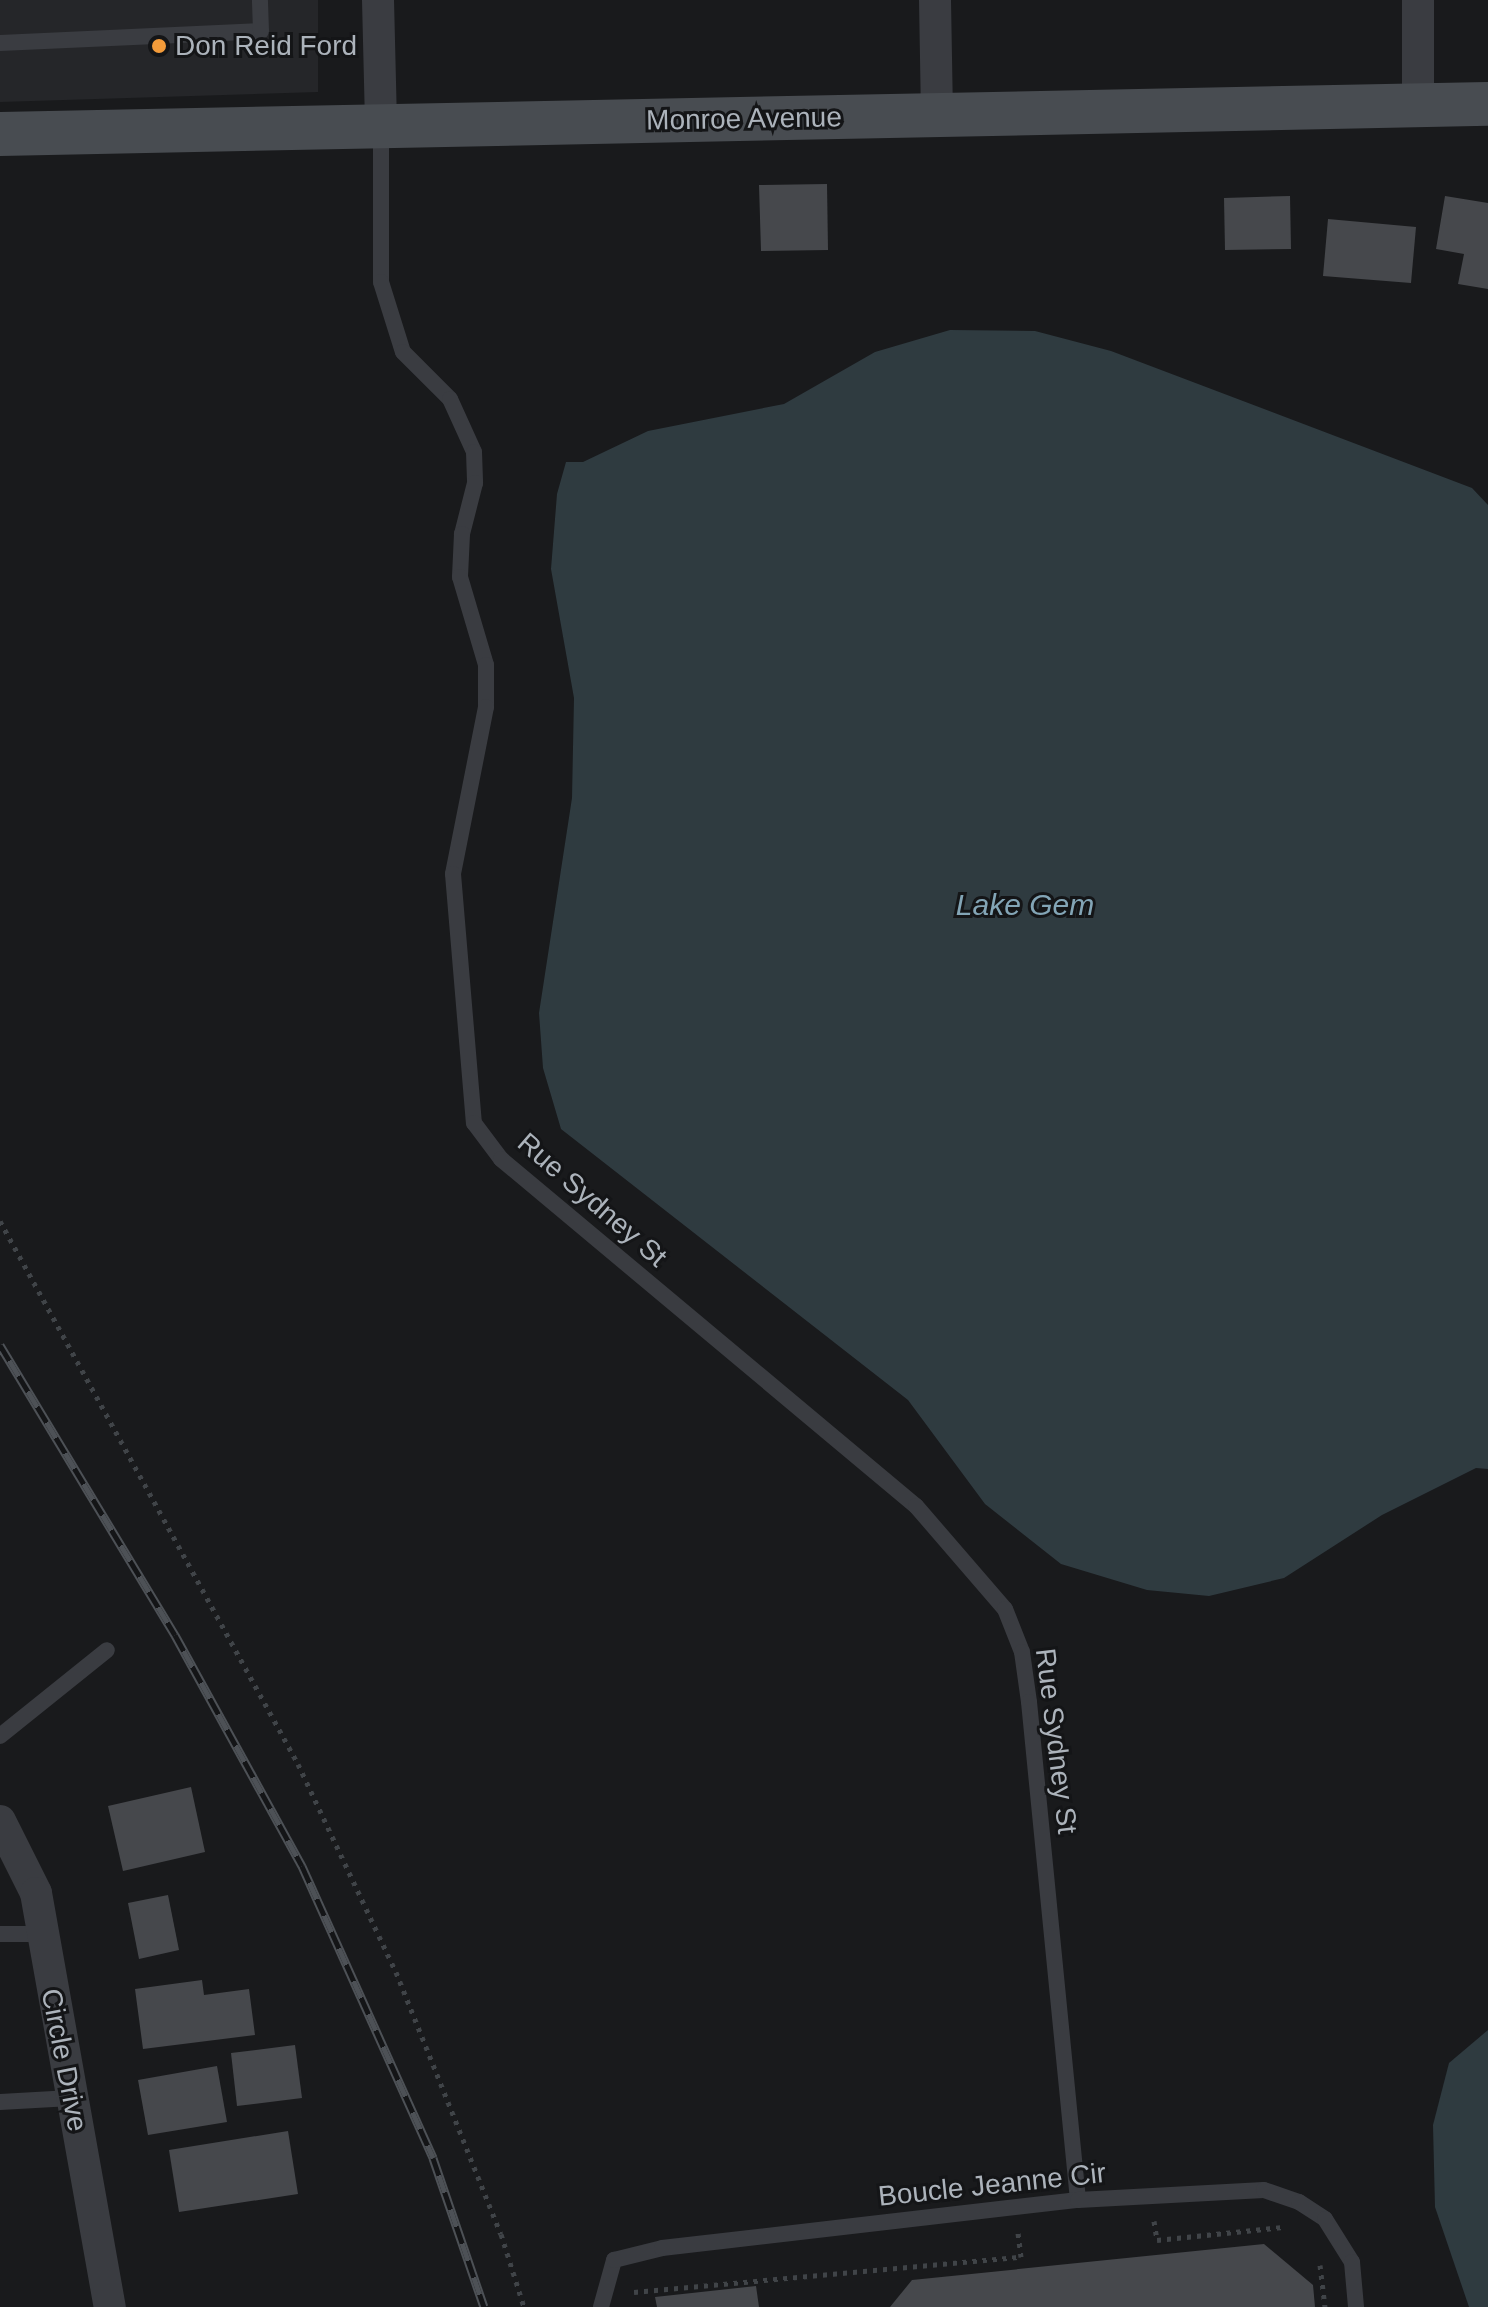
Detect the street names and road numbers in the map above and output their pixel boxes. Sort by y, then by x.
street label: Monroe Avenue [645,100,843,138]
street label: Rue Sydney St [510,1126,674,1274]
street label: Rue Sydney St [1028,1646,1084,1836]
street label: Circle Drive [34,1986,94,2134]
street label: Boucle Jeanne Cir [876,2156,1108,2214]

